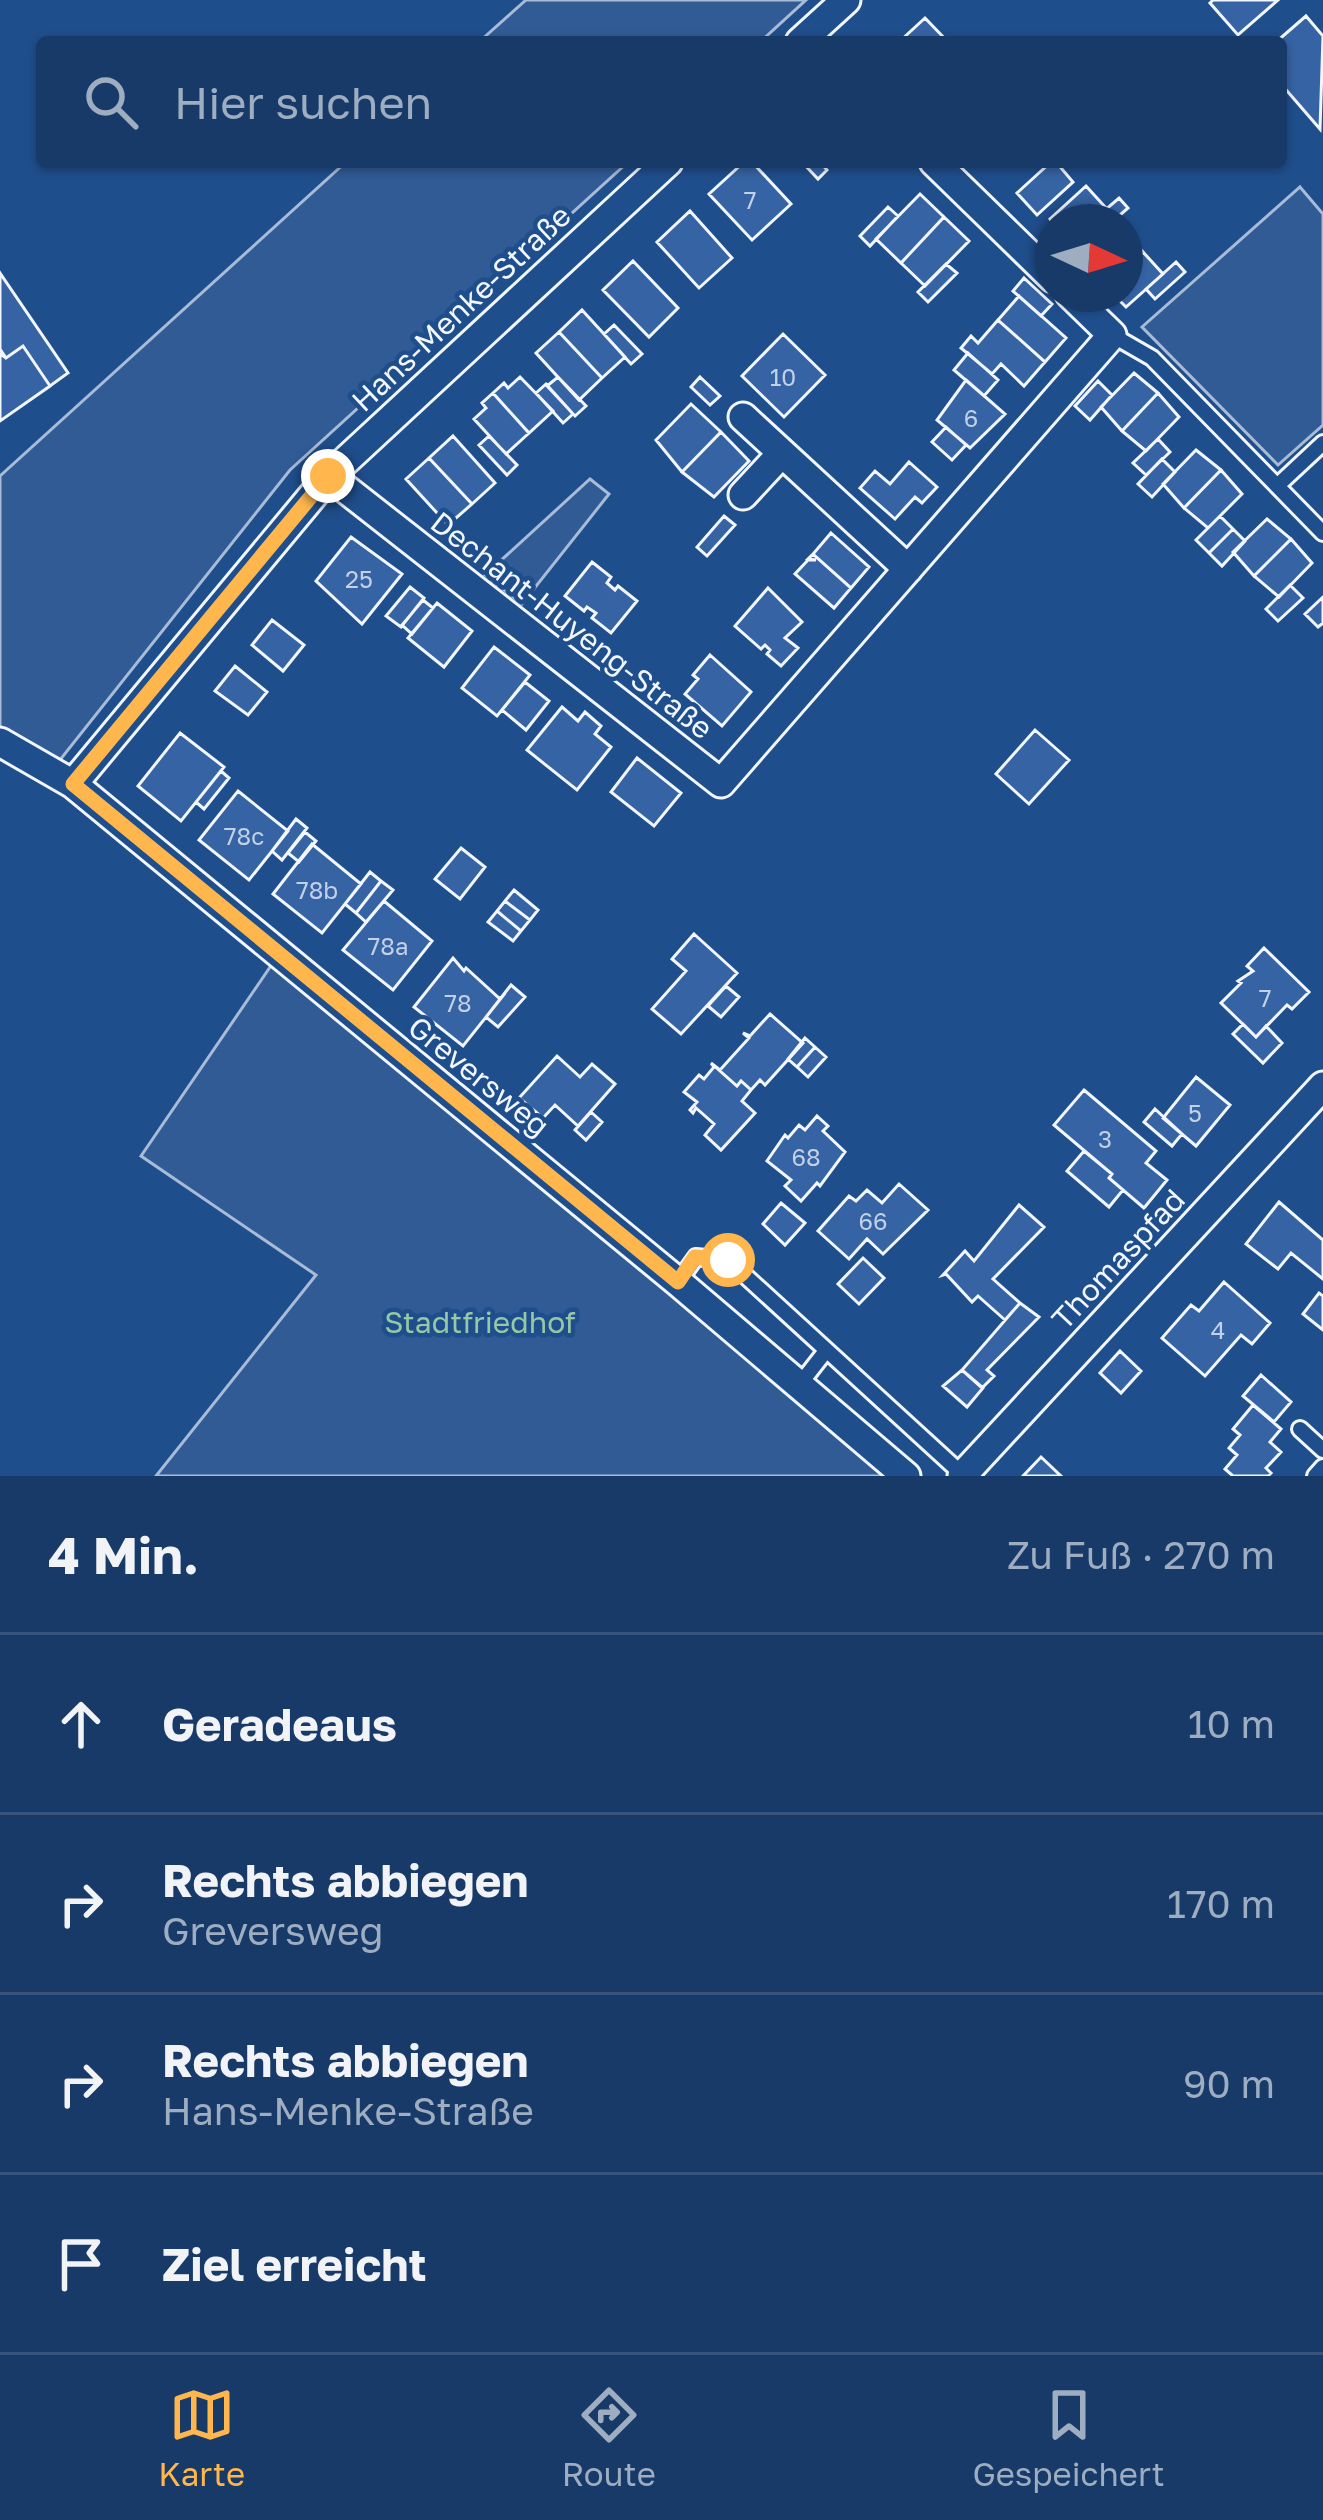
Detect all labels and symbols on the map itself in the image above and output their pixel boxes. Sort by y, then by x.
house number: 7 [744,185,756,214]
street label: Hans-Menke-Straße [344,197,578,419]
north arrow [1035,204,1143,312]
house number: 10 [770,362,796,391]
house number: 6 [964,403,978,432]
route end [301,449,355,503]
street label: Dechant-Huyeng-Straße [424,504,720,746]
house number: 25 [345,564,373,593]
house number: 78c [224,821,264,850]
house number: 78b [296,875,338,904]
house number: 78a [368,931,408,960]
house number: 7 [1259,983,1271,1012]
house number: 78 [444,988,472,1017]
street label: Greversweg [401,1008,557,1144]
house number: 5 [1188,1098,1202,1127]
house number: 3 [1098,1124,1112,1153]
house number: 68 [791,1142,821,1171]
street label: Thomaspfad [1044,1182,1192,1336]
house number: 66 [858,1206,888,1235]
route start [701,1233,755,1287]
park label: Stadtfriedhof [384,1304,576,1340]
house number: 4 [1211,1315,1225,1344]

